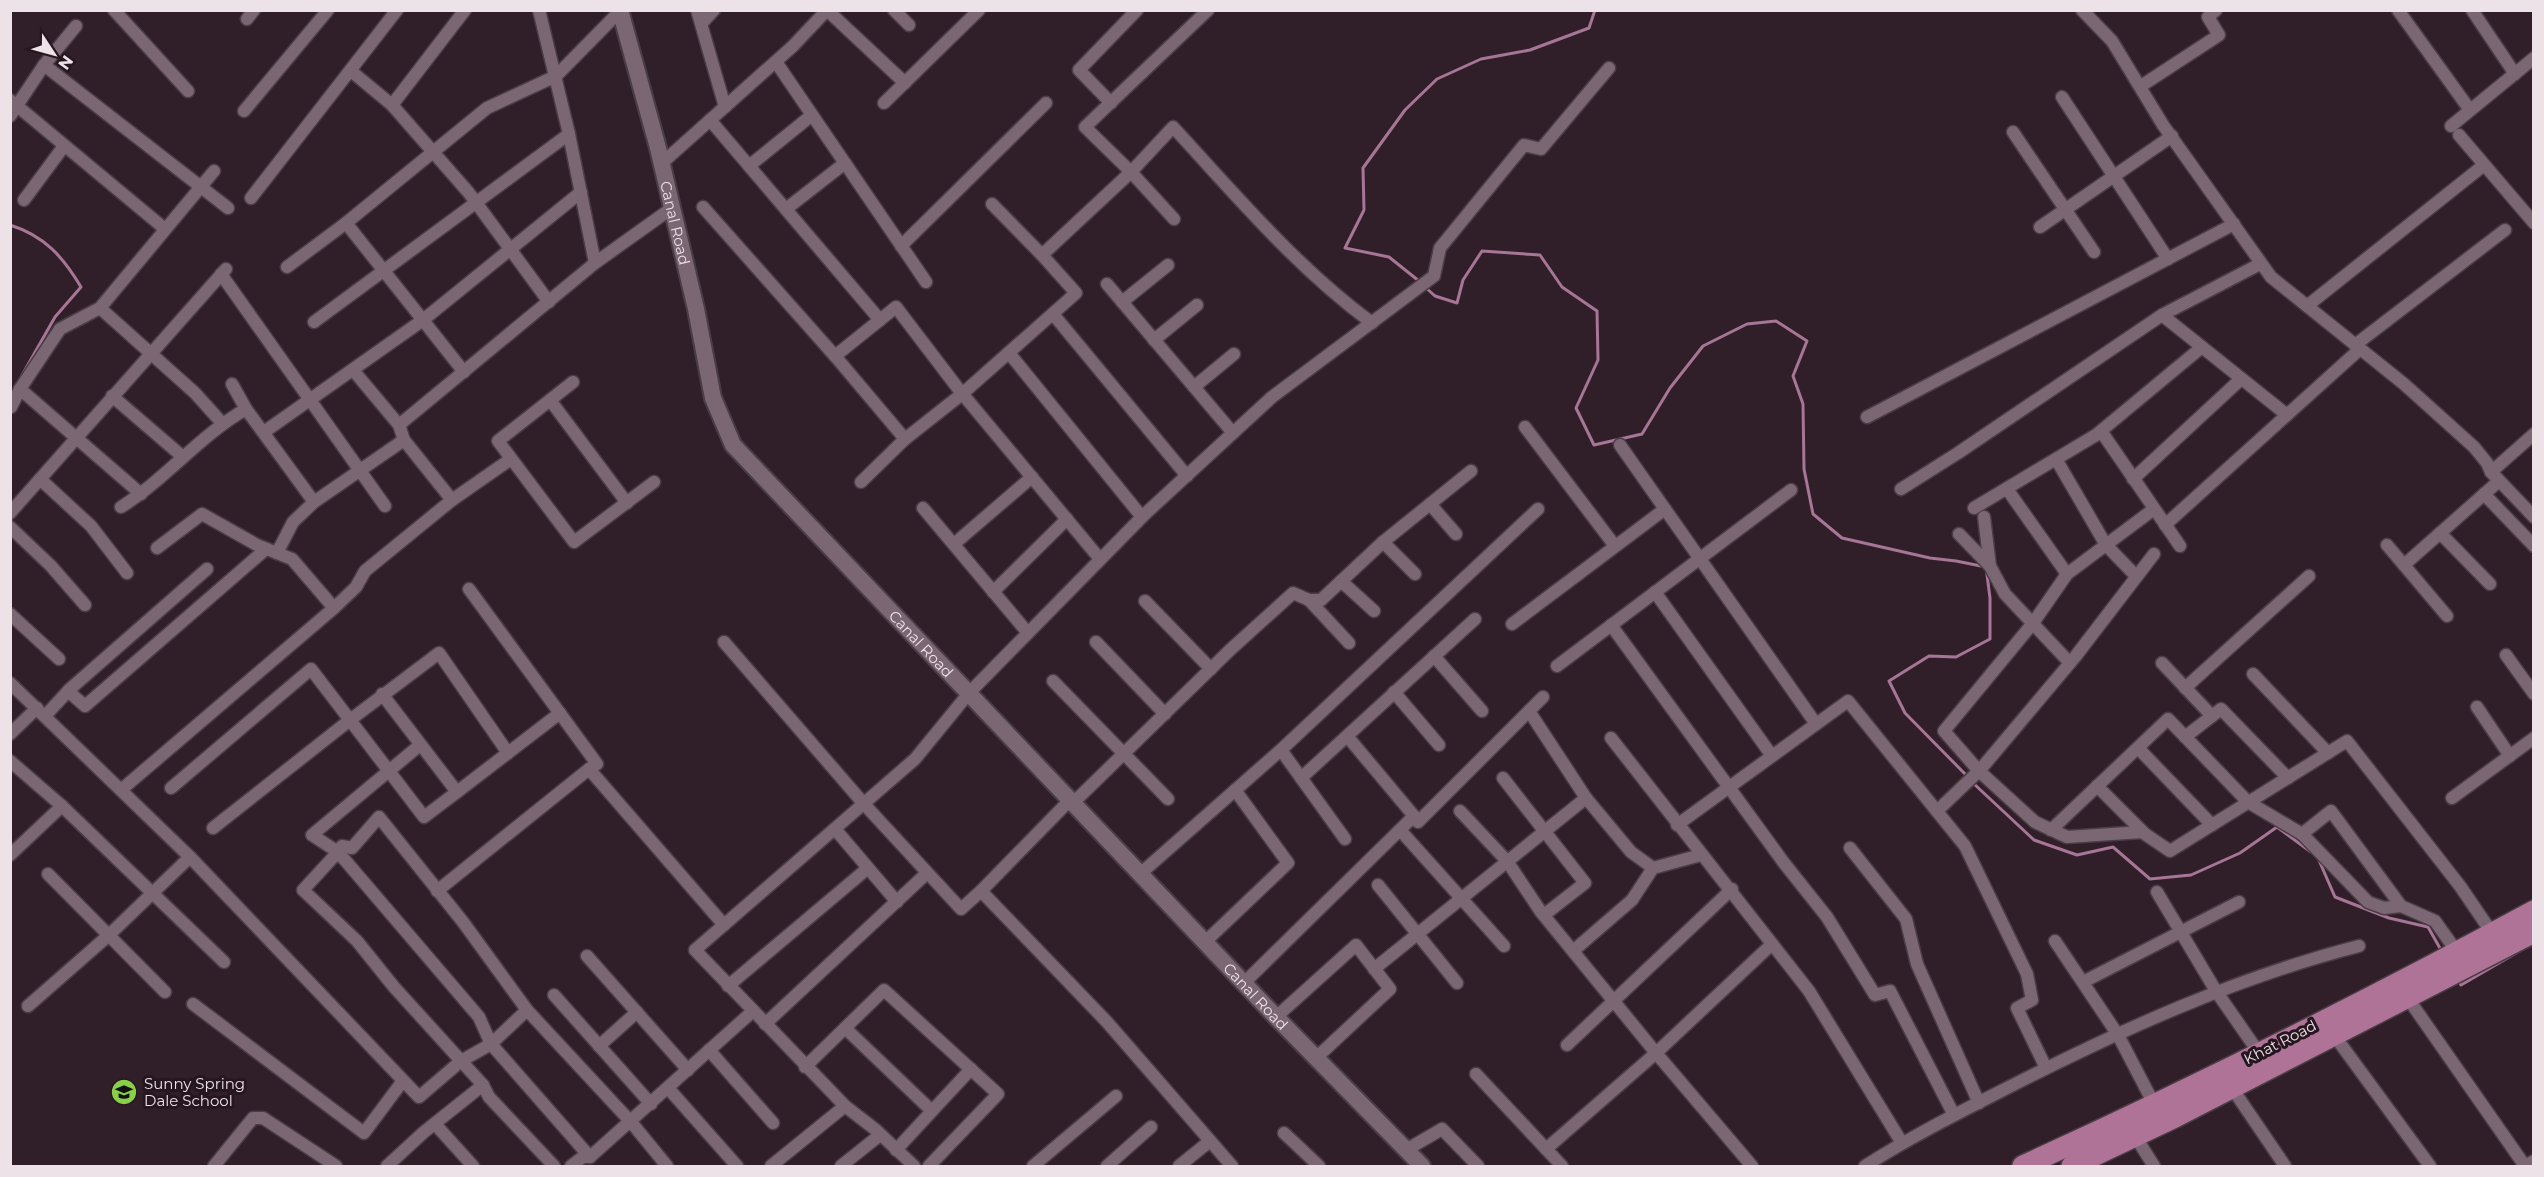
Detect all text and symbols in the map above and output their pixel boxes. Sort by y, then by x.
north arrow [24,24,84,84]
text: N [54,52,77,73]
street label: Canal Road [657,179,695,267]
street label: Canal Road [885,606,958,681]
street label: Canal Road [1220,958,1292,1034]
street label: Khat Road [2241,1016,2319,1068]
place label: Sunny Spring Dale School [144,1074,245,1110]
school or university icon: Sunny Spring Dale School [109,1077,139,1107]

